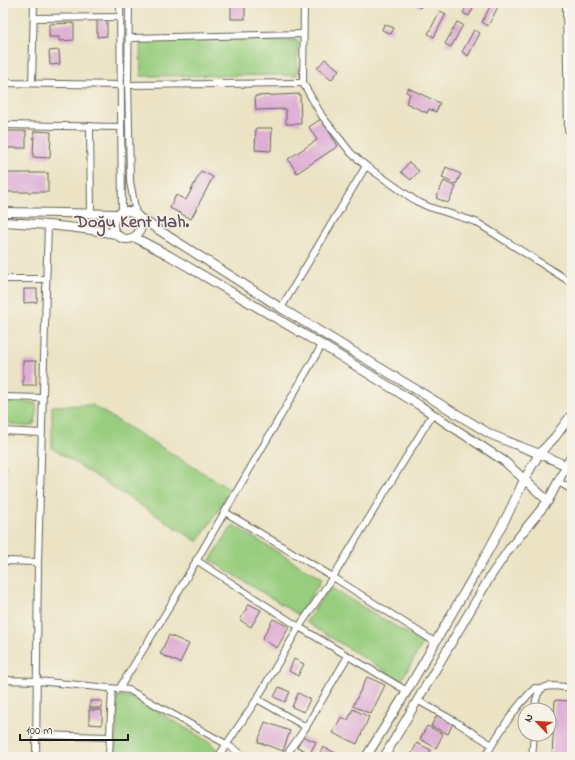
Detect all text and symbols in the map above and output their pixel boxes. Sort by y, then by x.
district label: Doğu Kent Mah. [74,210,190,237]
north arrow [517,702,557,742]
text: N [520,711,538,725]
scale bar [20,716,128,742]
text: 100 m [26,722,53,740]

